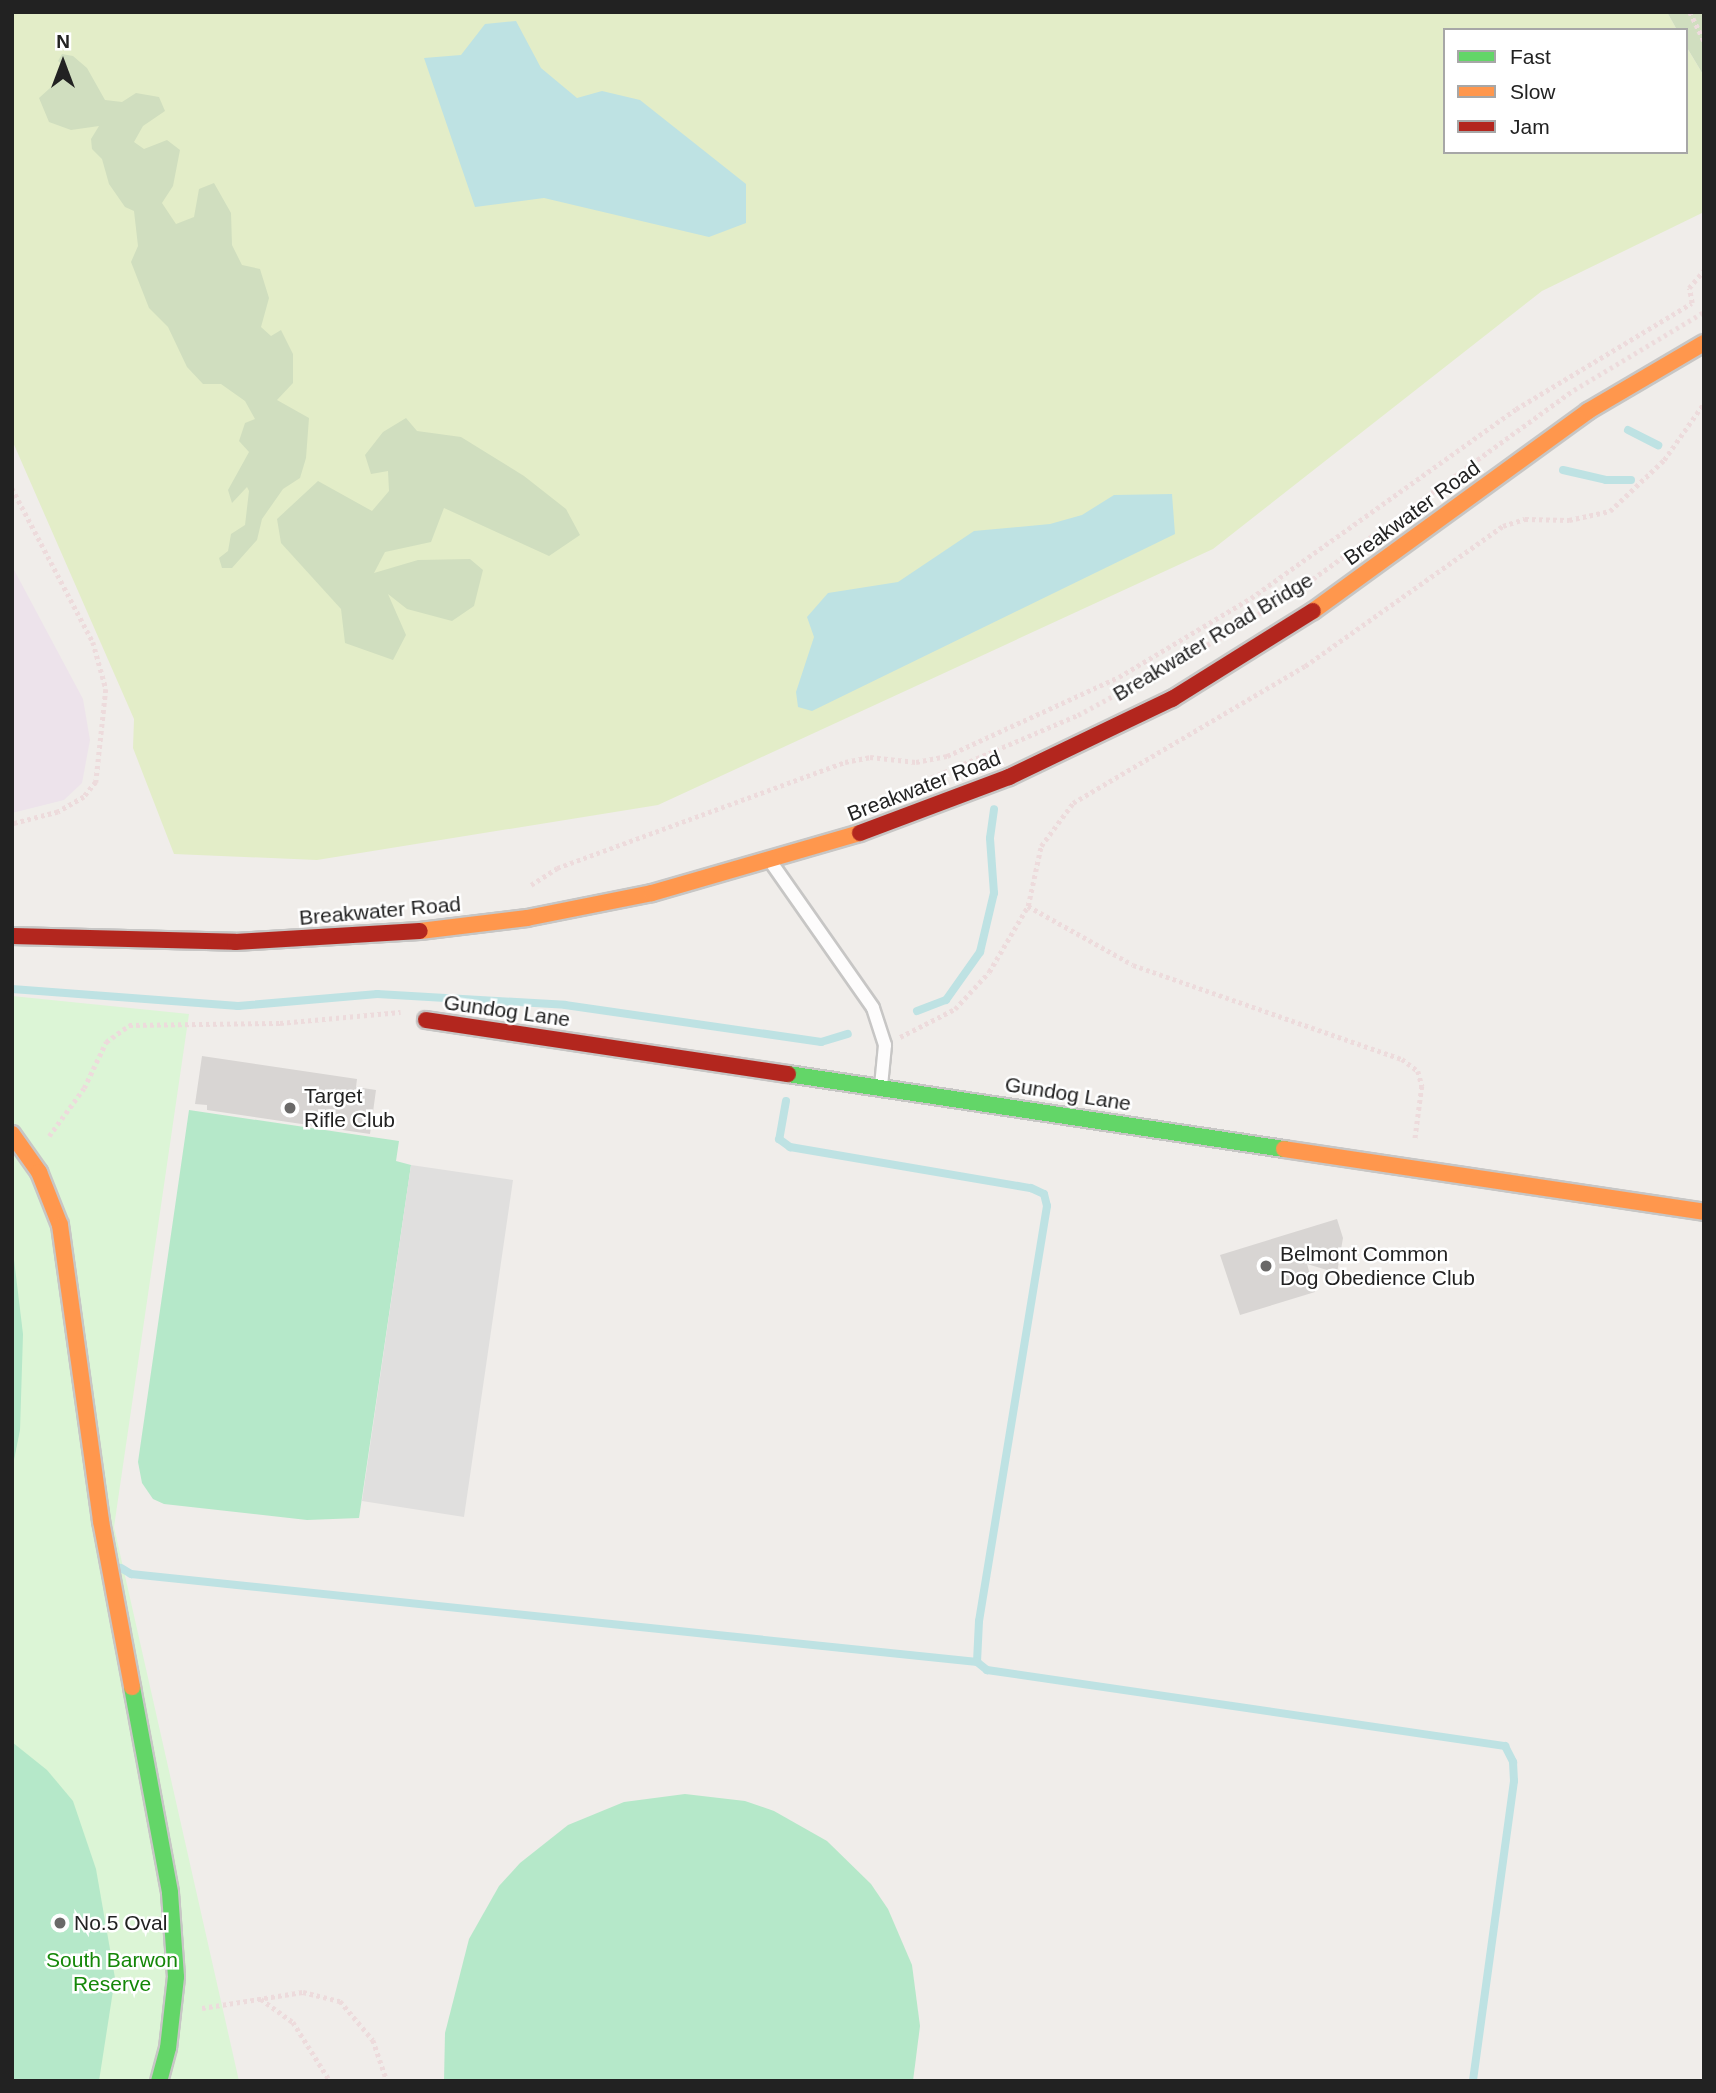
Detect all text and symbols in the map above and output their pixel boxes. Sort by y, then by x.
north arrow [28,28,98,98]
legend [1443,28,1688,154]
text: N [56,31,70,52]
text: Fast [1510,45,1551,68]
text: Slow [1510,80,1556,103]
text: Jam [1510,115,1550,138]
street label: Breakwater Road [1339,455,1485,571]
street label: Breakwater Road Bridge [1108,567,1318,707]
street label: Breakwater Road [844,745,1004,827]
street label: Breakwater Road [298,891,462,931]
street label: Gundog Lane [442,990,572,1032]
street label: Gundog Lane [1003,1072,1133,1116]
place label: Target Rifle Club [304,1083,395,1133]
marker: Target Rifle Club [282,1100,298,1116]
place label: Belmont Common Dog Obedience Club [1280,1241,1475,1291]
marker: Belmont Common Dog Obedience Club [1258,1258,1274,1274]
place label: No.5 Oval [74,1910,167,1936]
marker: No.5 Oval [52,1915,68,1931]
park label: South Barwon Reserve [46,1947,178,1997]

